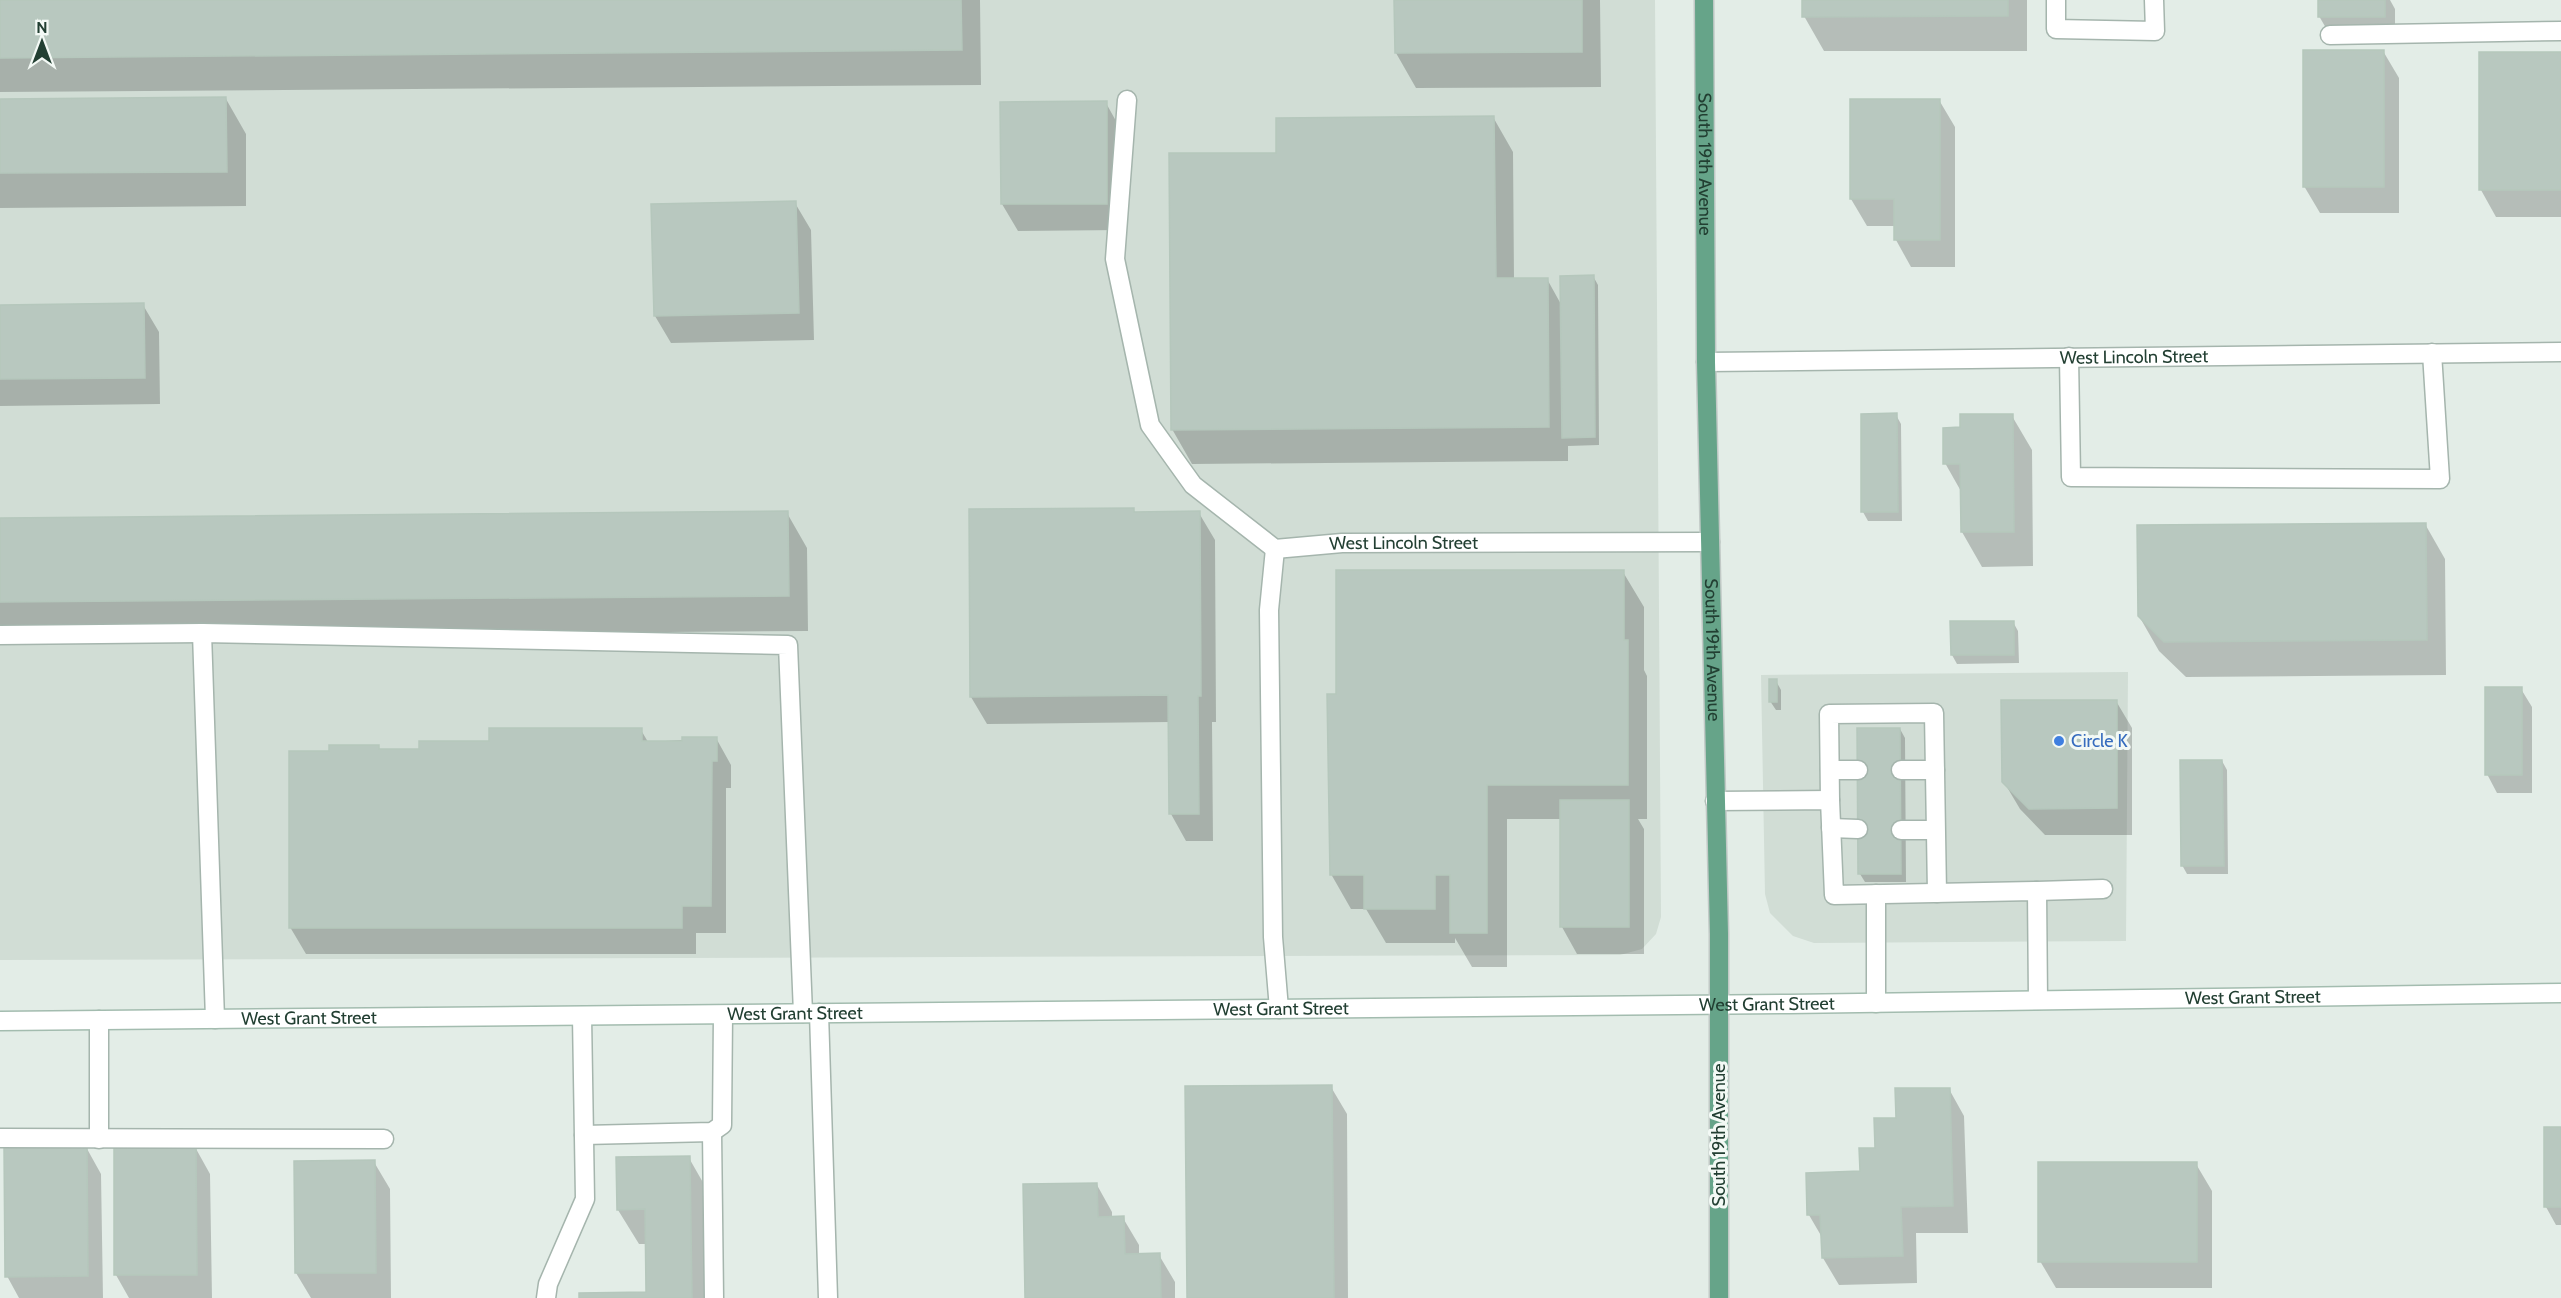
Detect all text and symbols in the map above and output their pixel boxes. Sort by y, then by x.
north arrow [12,12,72,72]
text: N [36,18,48,37]
street label: South 19th Avenue [1694,92,1716,236]
street label: West Lincoln Street [2059,345,2208,369]
street label: West Lincoln Street [1329,532,1478,555]
street label: South 19th Avenue [1700,578,1725,722]
place label: Circle K [2071,730,2129,752]
marker: Circle K [2052,734,2066,748]
street label: West Grant Street [2185,985,2321,1009]
street label: West Grant Street [1699,992,1835,1016]
street label: West Grant Street [1213,997,1349,1020]
street label: West Grant Street [727,1002,863,1025]
street label: West Grant Street [241,1006,377,1030]
street label: South 19th Avenue [1708,1064,1730,1206]

